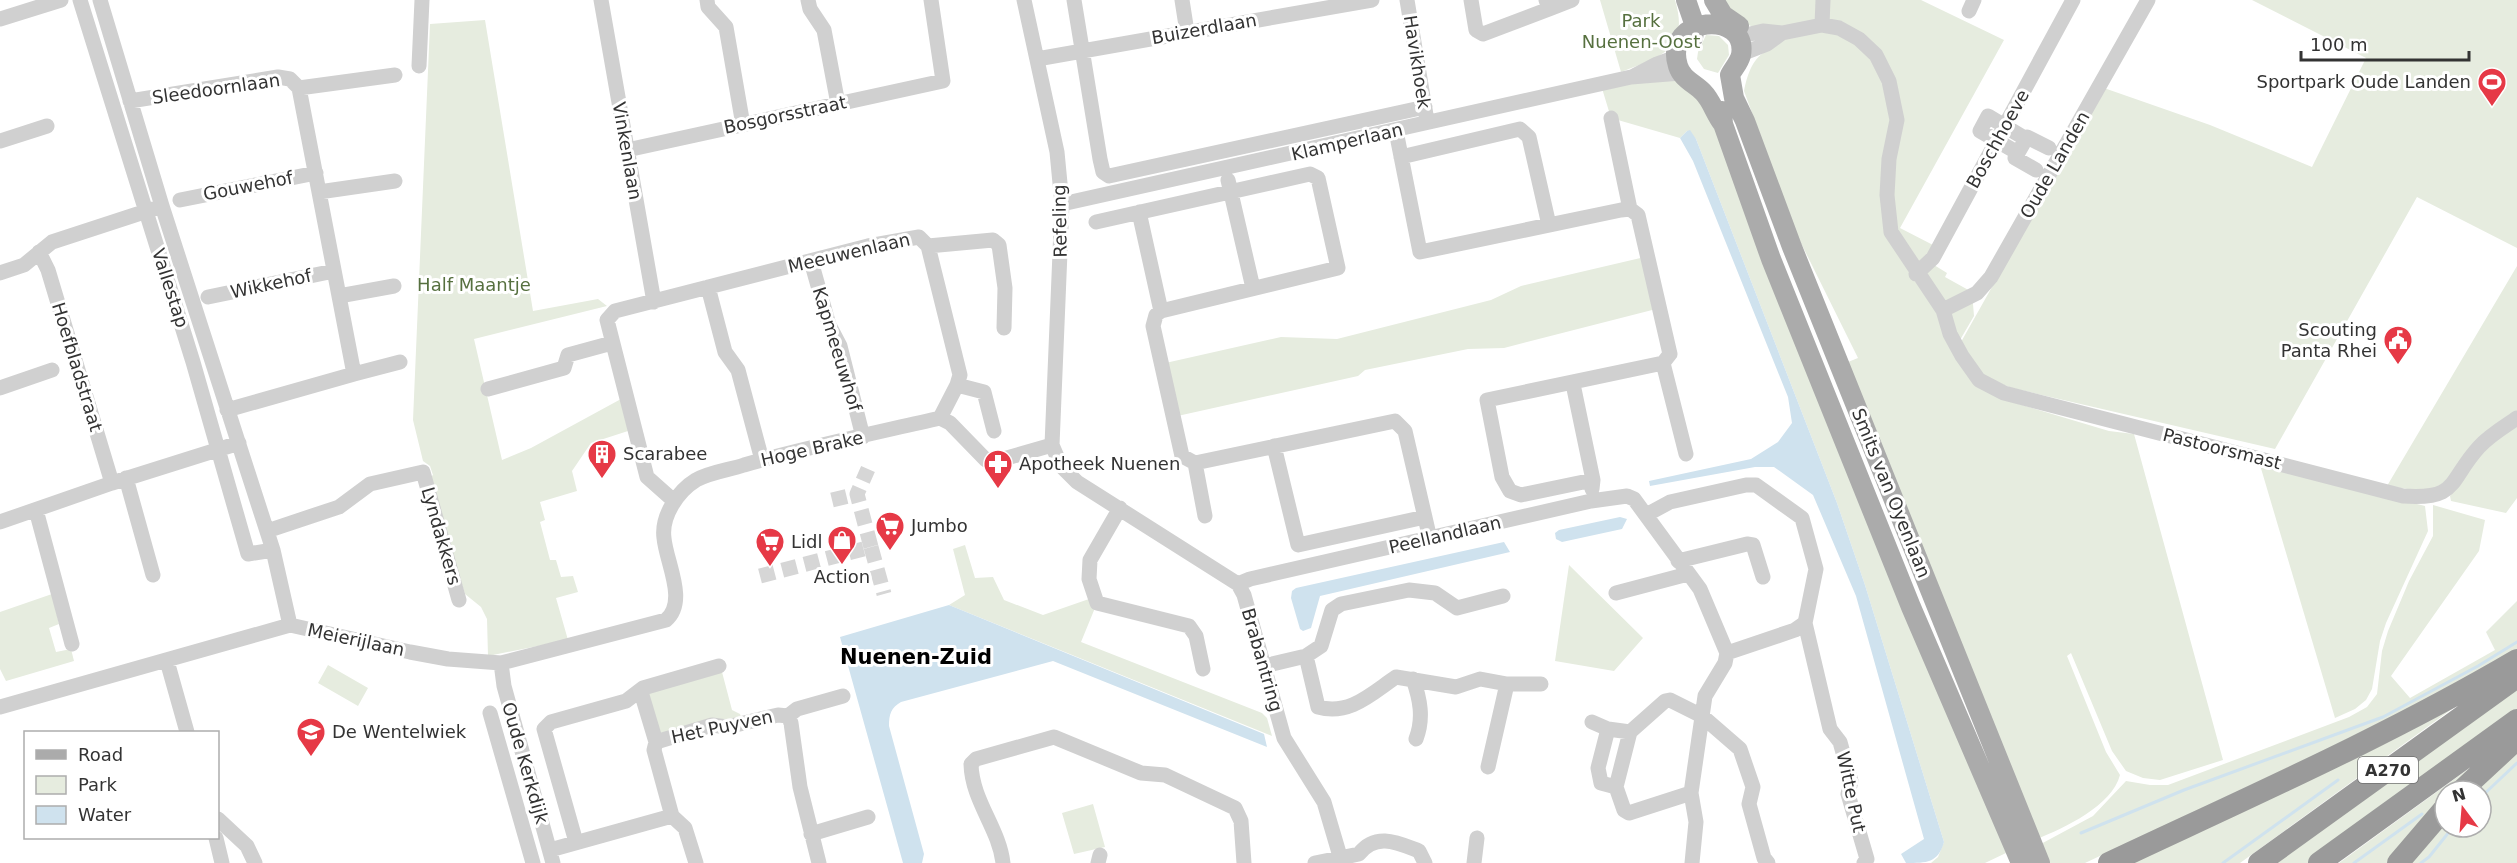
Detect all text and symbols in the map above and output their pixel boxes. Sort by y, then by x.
street label: Buizerdlaan [1150,9,1258,48]
park label: Park Nuenen-Oost [1582,10,1700,52]
street label: Havikhoek [1400,14,1435,111]
scale bar [2301,24,2469,62]
text: 100 m [2310,34,2368,55]
sports icon: Sportpark Oude Landen [2476,66,2508,108]
street label: Sleedoornlaan [151,69,281,108]
place label: Sportpark Oude Landen [2257,71,2471,92]
street label: Boschhoeve [1962,86,2033,192]
street label: Bosgorsstraat [722,91,848,138]
street label: Vinkenlaan [609,100,646,202]
street label: Oude Landen [2015,107,2094,222]
street label: Klamperlaan [1289,118,1405,165]
street label: Gouwehof [201,166,295,204]
street label: Refeling [1048,184,1071,258]
street label: Meeuwenlaan [786,228,912,277]
street label: Vallestap [148,246,193,330]
street label: Wikkehof [228,265,314,302]
park label: Half Maantje [417,274,531,295]
street label: Kapmeeuwhof [809,284,866,414]
street label: Hoefbladstraat [48,300,107,434]
place label: Scouting Panta Rhei [2281,319,2377,361]
public building icon: Scouting Panta Rhei [2382,324,2414,366]
street label: Smits van Oyenlaan [1848,405,1935,581]
street label: Pastoorsmast [2161,424,2284,473]
street label: Hoge Brake [759,427,865,470]
building icon: Scarabee [586,438,618,480]
place label: Scarabee [623,443,707,464]
pharmacy icon: Apotheek Nuenen [982,448,1014,490]
place label: Apotheek Nuenen [1019,453,1180,474]
street label: Lyndakkers [417,484,465,587]
supermarket icon: Jumbo [874,510,906,552]
street label: Peellandlaan [1387,511,1503,558]
place label: Jumbo [910,515,968,536]
shop icon: Action [826,524,858,566]
supermarket icon: Lidl [754,526,786,568]
place label: Lidl [791,531,822,552]
place label: Action [814,566,870,587]
street label: Brabantring [1238,606,1287,714]
street label: Meierijlaan [306,619,406,660]
district label: Nuenen-Zuid [840,645,992,669]
street label: Oude Kerkdijk [498,700,553,827]
street label: Het Puyven [669,706,775,748]
school or university icon: De Wentelwiek [295,716,327,758]
place label: De Wentelwiek [332,721,467,742]
legend [24,731,219,839]
text: Road [78,744,123,765]
street label: Witte Put [1833,749,1870,834]
road number: A270 [2358,757,2418,783]
text: Park [78,774,117,795]
north arrow [2433,779,2493,839]
text: N [2450,784,2468,806]
text: Water [78,804,132,825]

